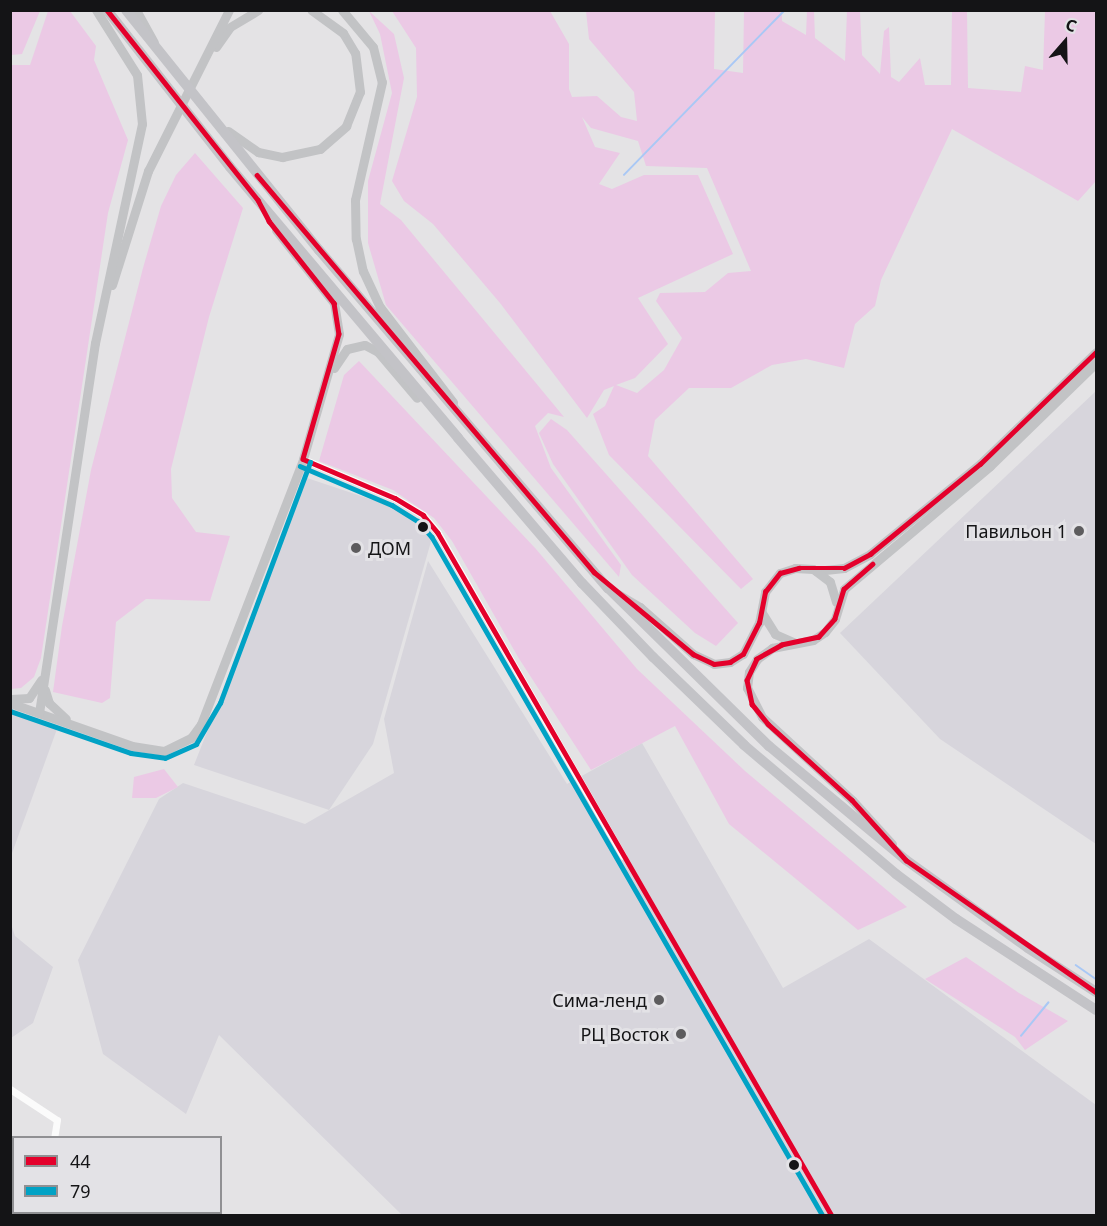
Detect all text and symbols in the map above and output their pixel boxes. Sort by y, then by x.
north arrow [1035,12,1095,72]
text: С [1063,13,1080,37]
place label: Павильон 1 [965,520,1067,542]
unlabelled marker [417,521,429,533]
marker: Павильон 1 [1072,524,1086,538]
place label: ДОМ [368,537,411,559]
marker: ДОМ [349,541,363,555]
place label: Сима-ленд [552,989,647,1011]
marker: Сима-ленд [652,993,666,1007]
place label: РЦ Восток [580,1023,669,1045]
marker: РЦ Восток [674,1027,688,1041]
legend [12,1136,222,1214]
text: 44 [70,1149,91,1173]
unlabelled marker [788,1159,800,1171]
text: 79 [70,1179,91,1203]

